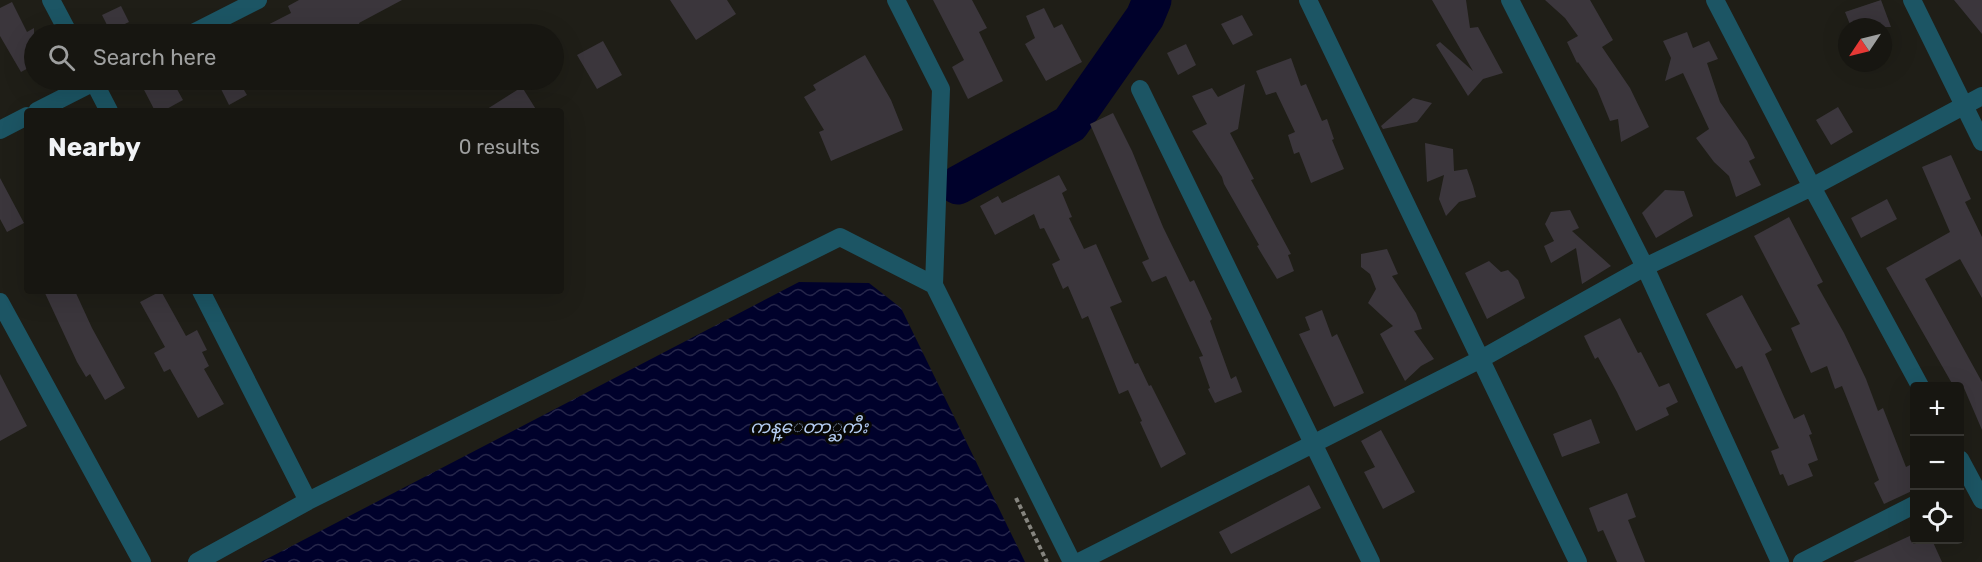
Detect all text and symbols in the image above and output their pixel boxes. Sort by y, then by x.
north arrow [1838,18,1892,72]
search box [24,24,564,90]
icon: search [45,41,78,74]
text: Search here [93,44,216,71]
text: Nearby [48,132,141,163]
text: 0 results [459,135,540,159]
map controls [1910,382,1964,544]
button: + [1910,382,1964,436]
water label: ကန္ေတာ္ႀကီး [750,414,870,442]
button: − [1910,436,1964,490]
button: locate [1910,490,1964,544]

